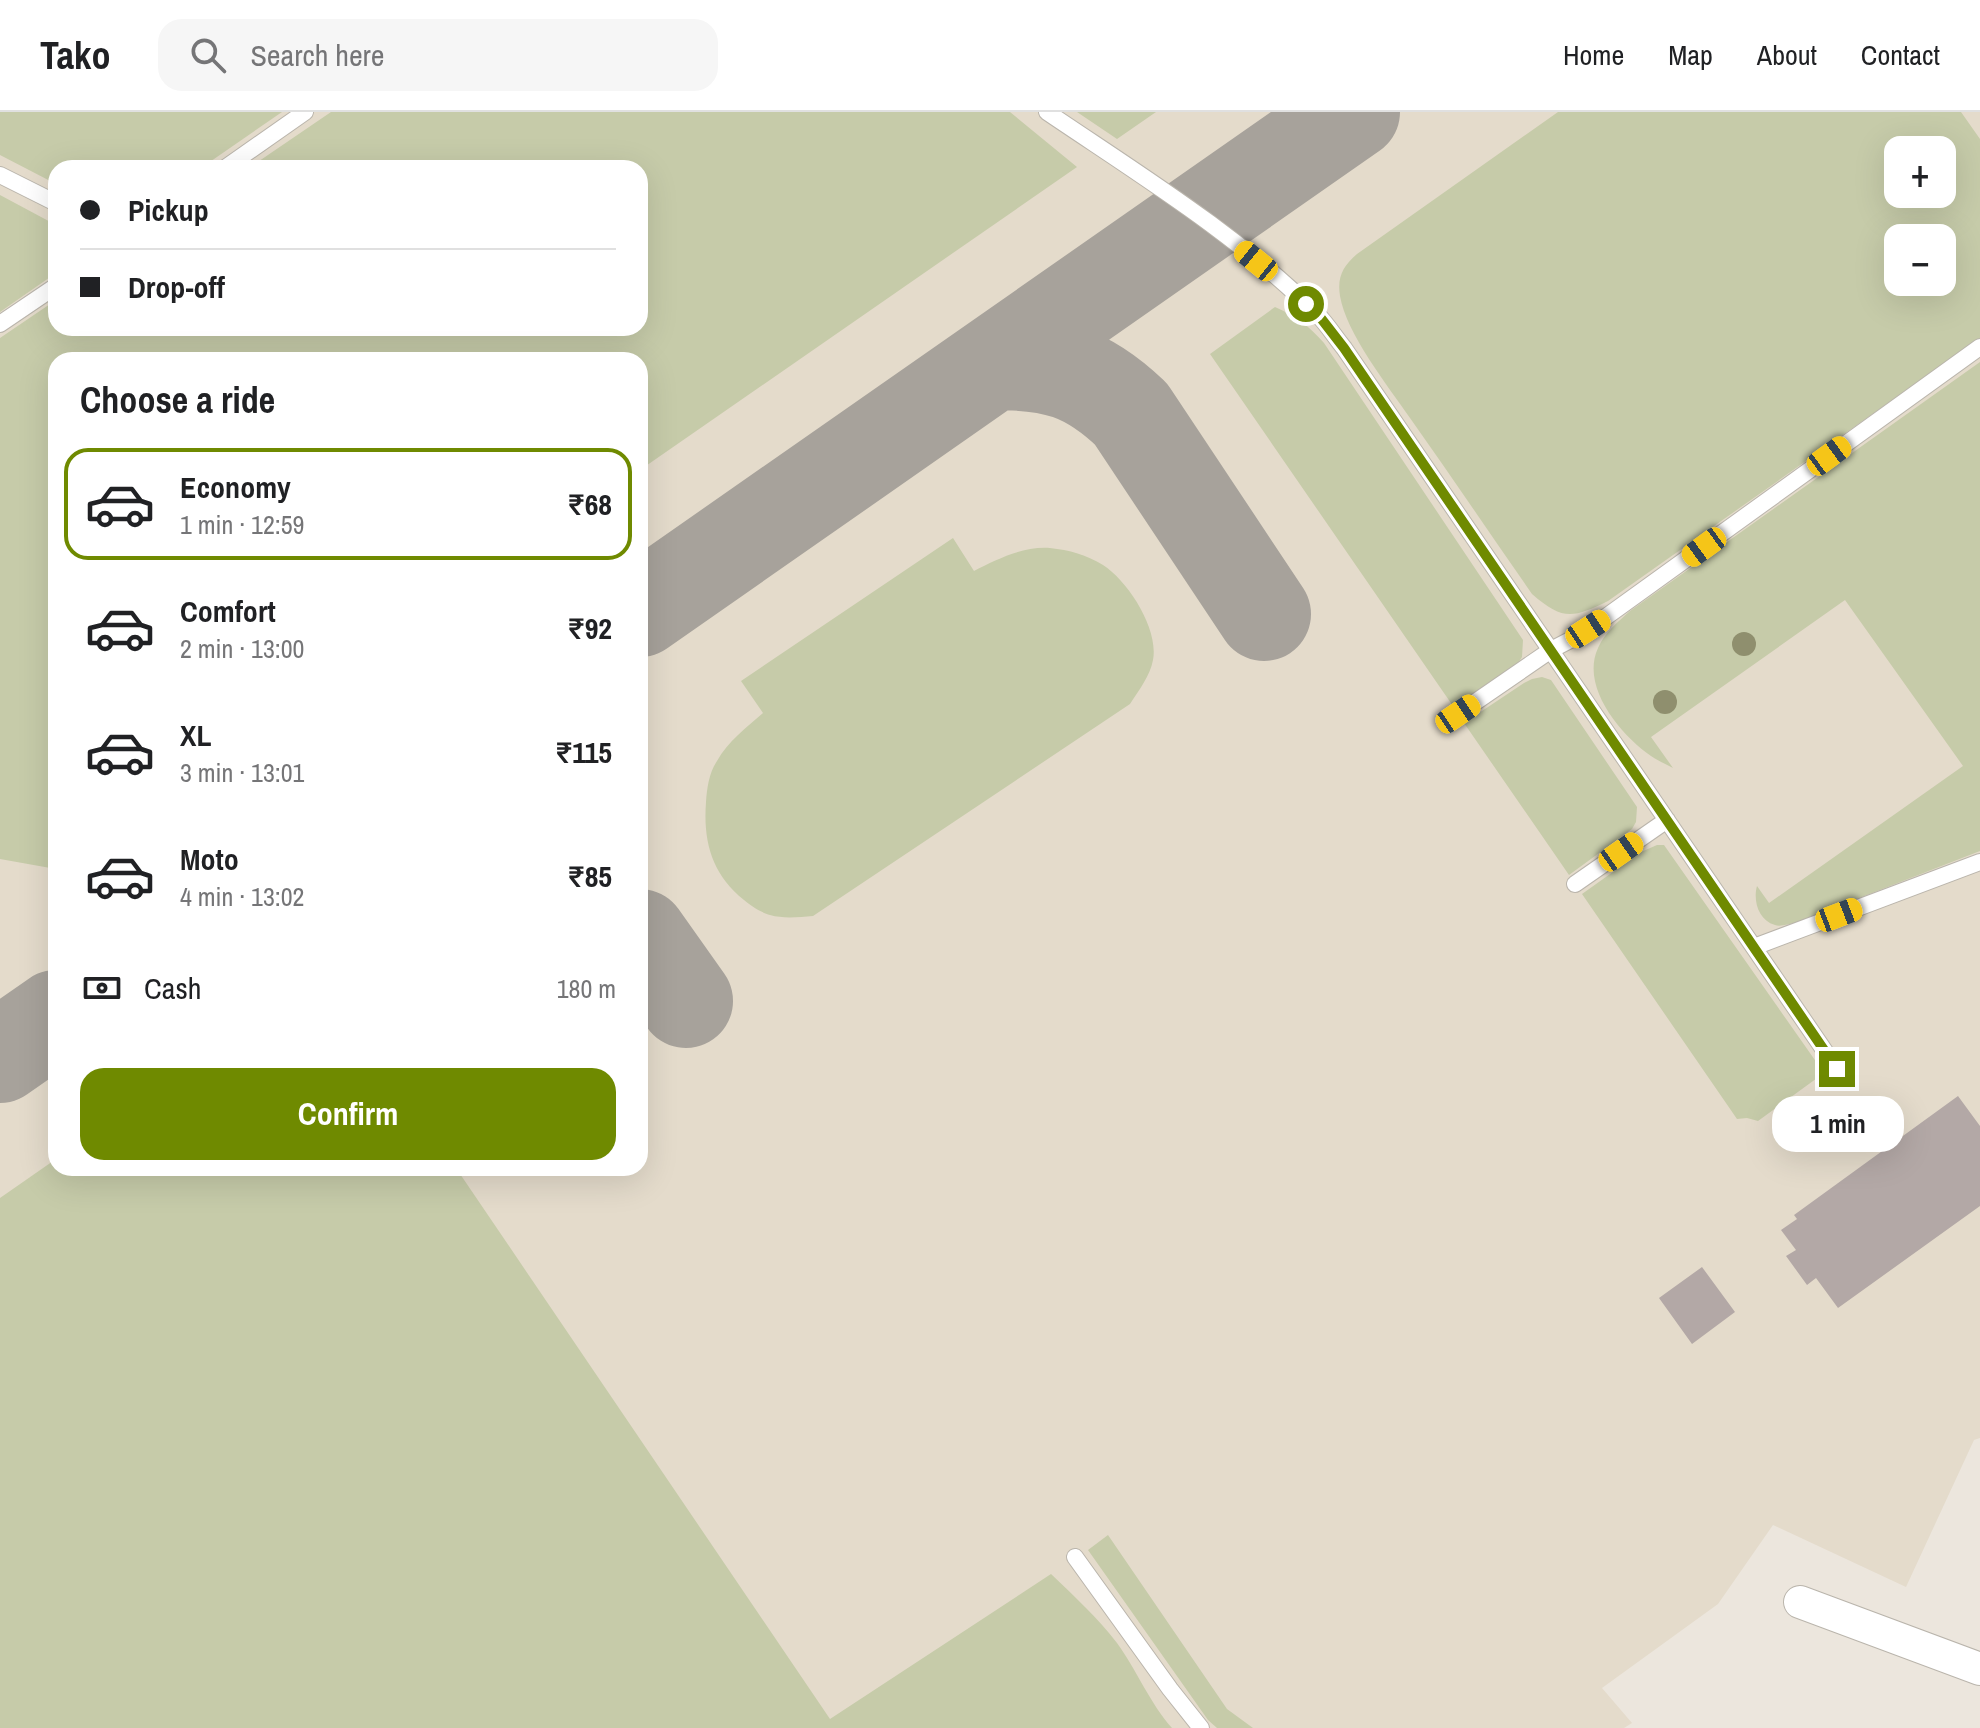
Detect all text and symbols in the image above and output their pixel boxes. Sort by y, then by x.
search box [158,19,718,91]
text: Tako [40,30,110,81]
icon: search [186,33,230,77]
text: Search here [250,35,384,75]
text: Home [1563,36,1624,74]
text: Map [1668,36,1713,74]
text: About [1757,36,1817,74]
text: Contact [1861,36,1940,74]
map controls [1884,136,1956,296]
button: + [1884,136,1956,208]
text: Pickup [128,190,209,230]
button: − [1884,224,1956,296]
car [1230,237,1282,285]
text: Drop-off [128,267,225,307]
route start [1288,286,1324,322]
text: Choose a ride [80,376,275,424]
car [1803,432,1855,480]
text: Economy [180,467,291,507]
icon: car [84,468,156,540]
text: ₹68 [567,484,612,524]
text: 1 min · 12:59 [180,507,304,542]
car [1678,523,1730,571]
text: Comfort [180,591,276,631]
icon: car [84,592,156,664]
car [1561,606,1615,652]
text: ₹92 [567,608,612,648]
text: 2 min · 13:00 [180,631,304,666]
car [1431,691,1485,737]
text: XL [180,715,211,755]
icon: car [84,716,156,788]
text: ₹115 [555,732,612,772]
text: 3 min · 13:01 [180,755,304,790]
car [1594,828,1648,876]
text: Moto [180,839,239,879]
icon: car [84,840,156,912]
text: ₹85 [567,856,612,896]
text: 4 min · 13:02 [180,879,304,914]
car [1812,895,1866,935]
icon: cash [80,966,124,1010]
text: Cash [144,968,201,1008]
text: 180 m [557,971,616,1006]
route end [1819,1051,1855,1087]
button: Confirm [80,1068,616,1160]
callout: 1 min [1771,1097,1903,1153]
text: 1 min [1810,1106,1866,1141]

